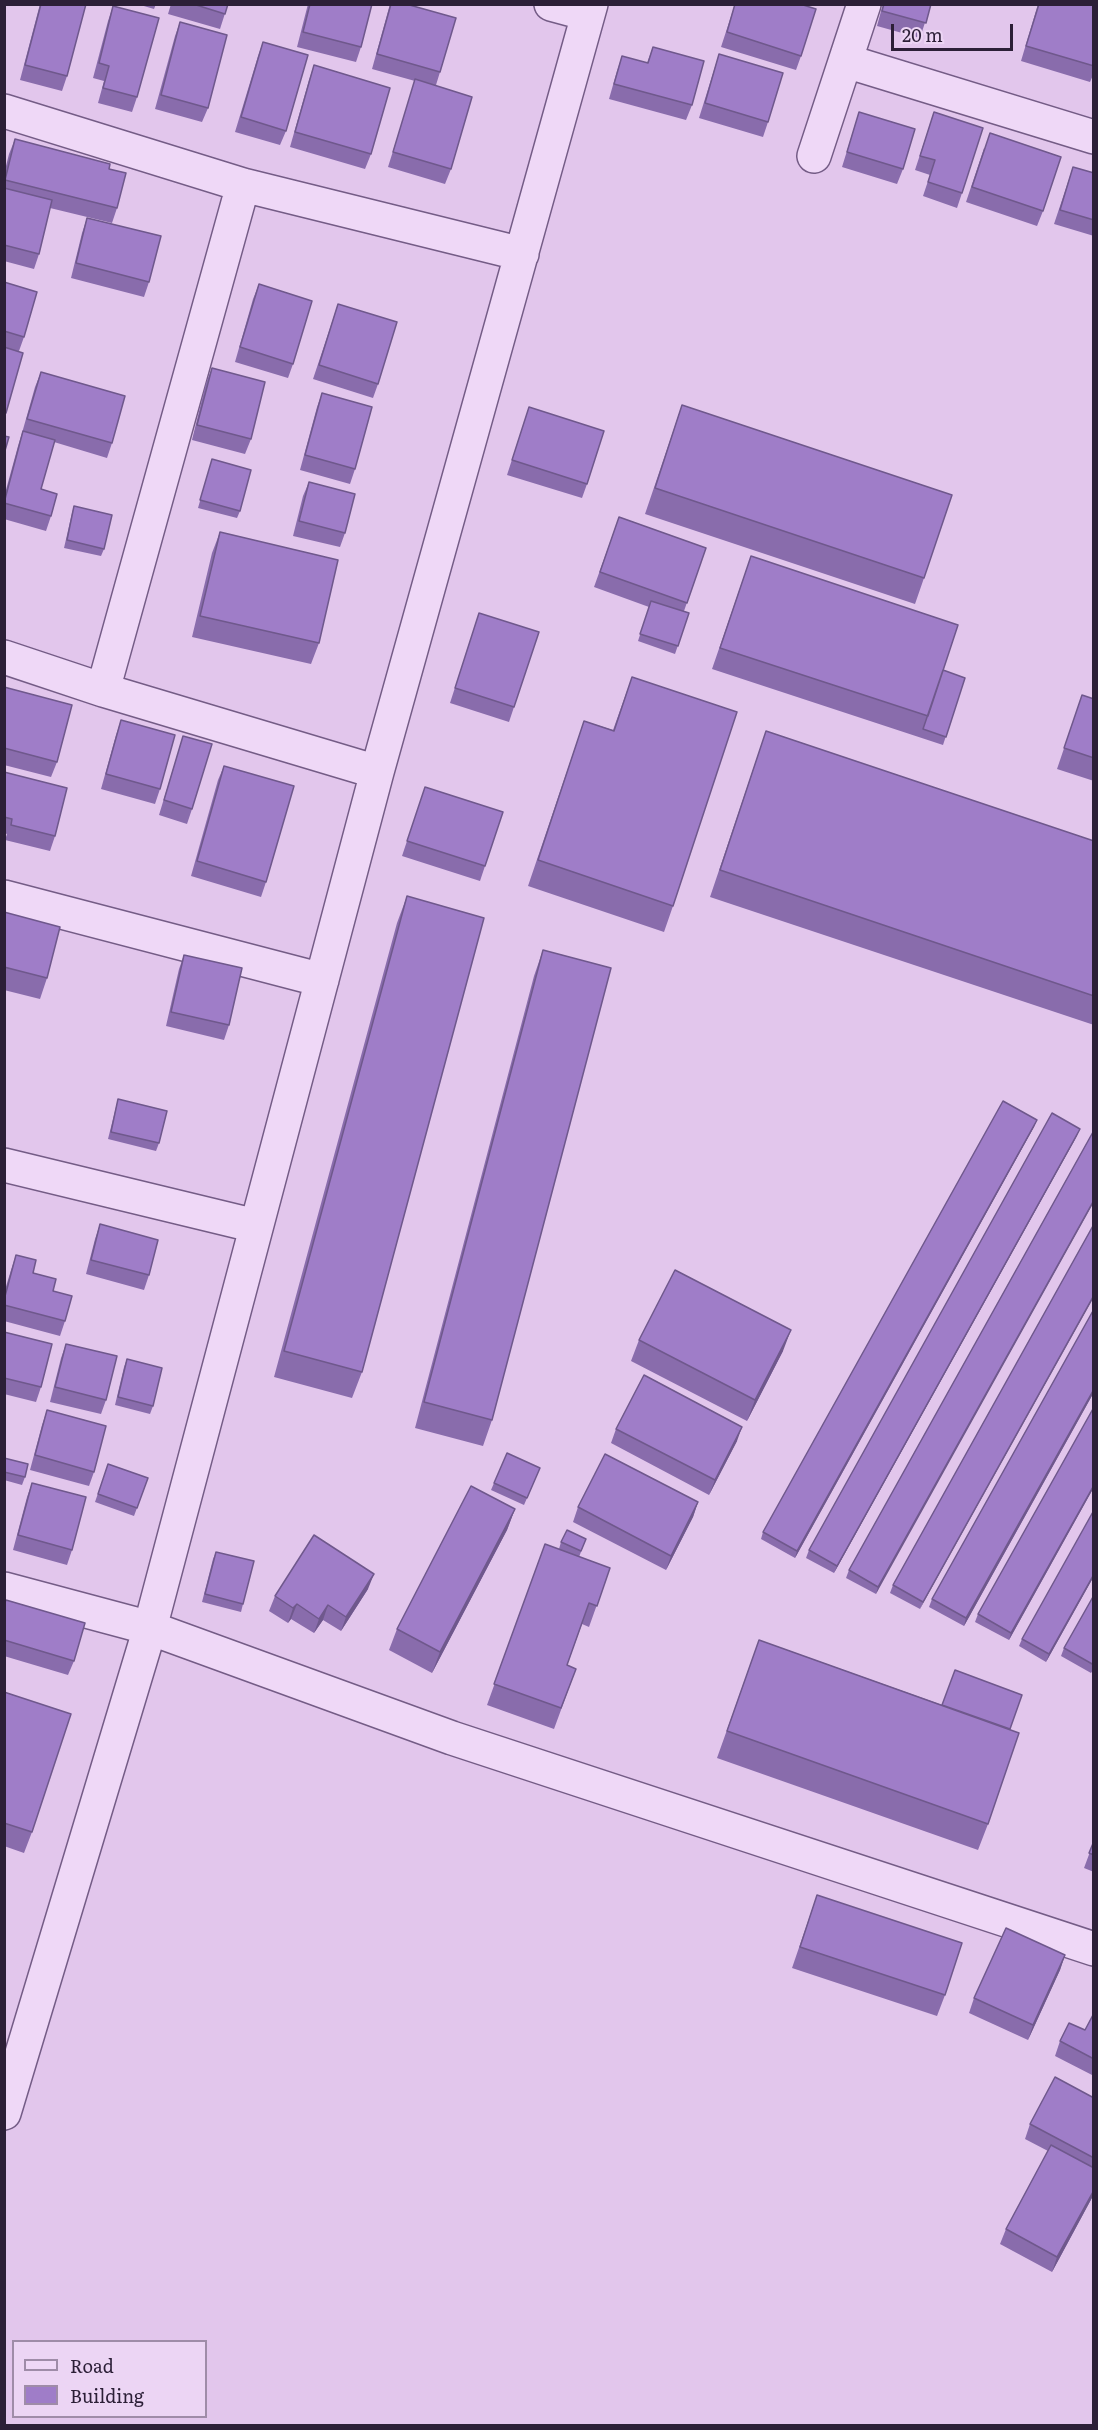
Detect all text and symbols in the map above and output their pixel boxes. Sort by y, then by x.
scale bar [894,12,1016,50]
text: 20 m [902,21,943,48]
legend [12,2340,207,2418]
text: Road [70,2352,114,2379]
text: Building [70,2382,144,2409]

